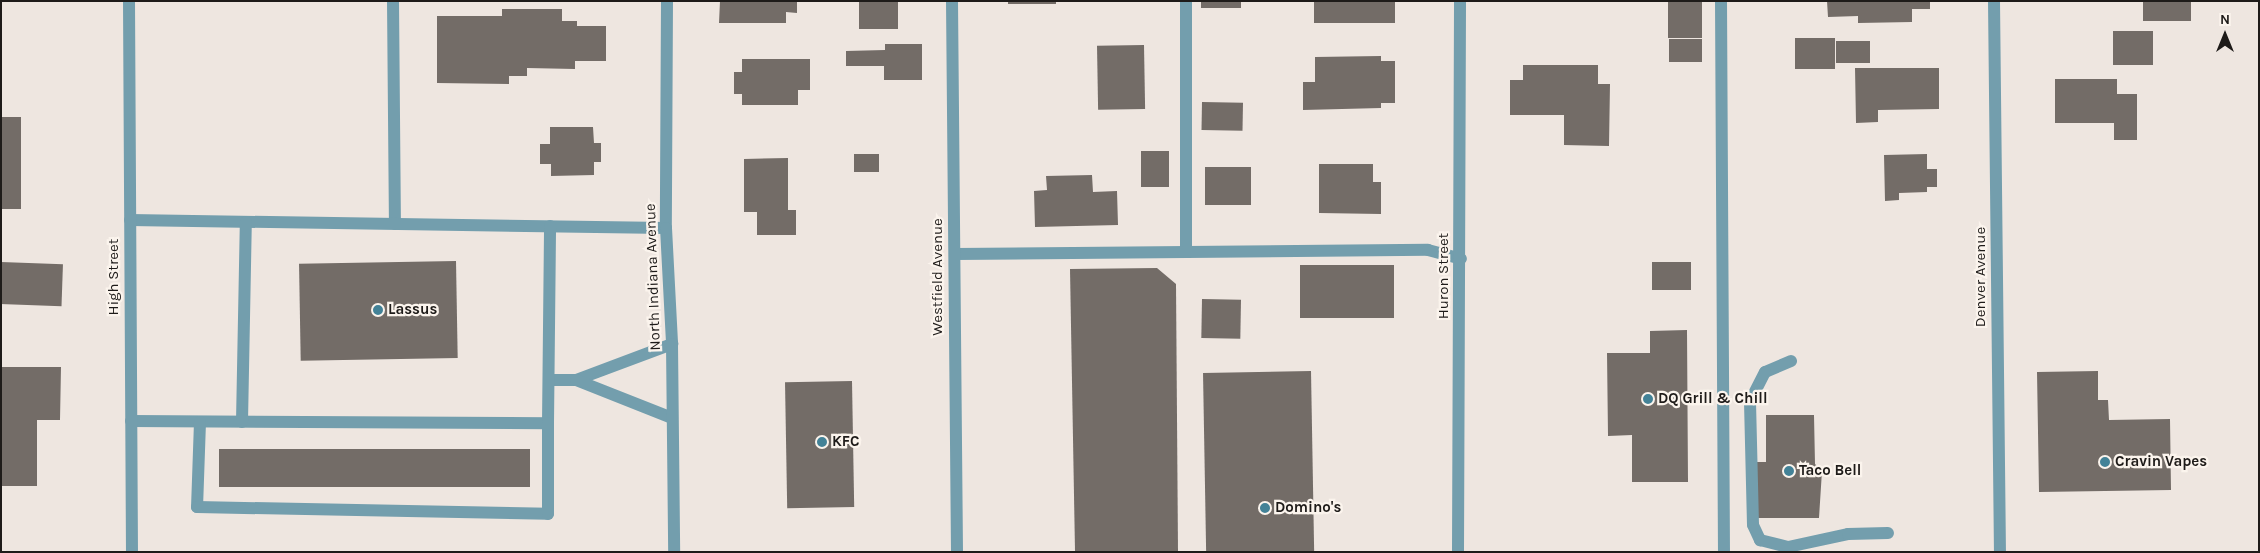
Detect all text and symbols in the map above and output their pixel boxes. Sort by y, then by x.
north arrow [2200,10,2250,60]
text: N [2220,11,2230,28]
street label: North Indiana Avenue [641,203,665,351]
street label: Westfield Avenue [929,218,947,336]
street label: Denver Avenue [1972,227,1990,327]
street label: Huron Street [1435,233,1453,319]
street label: High Street [105,239,123,315]
place label: Lassus [388,301,437,319]
marker: Lassus [372,304,384,316]
place label: DQ Grill & Chill [1658,390,1767,408]
marker: DQ Grill & Chill [1642,393,1654,405]
place label: KFC [832,433,860,451]
marker: KFC [816,436,828,448]
place label: Cravin Vapes [2115,453,2207,471]
marker: Cravin Vapes [2099,456,2111,468]
place label: Taco Bell [1799,462,1861,480]
marker: Taco Bell [1783,465,1795,477]
place label: Domino's [1275,499,1341,517]
marker: Domino's [1259,502,1271,514]

